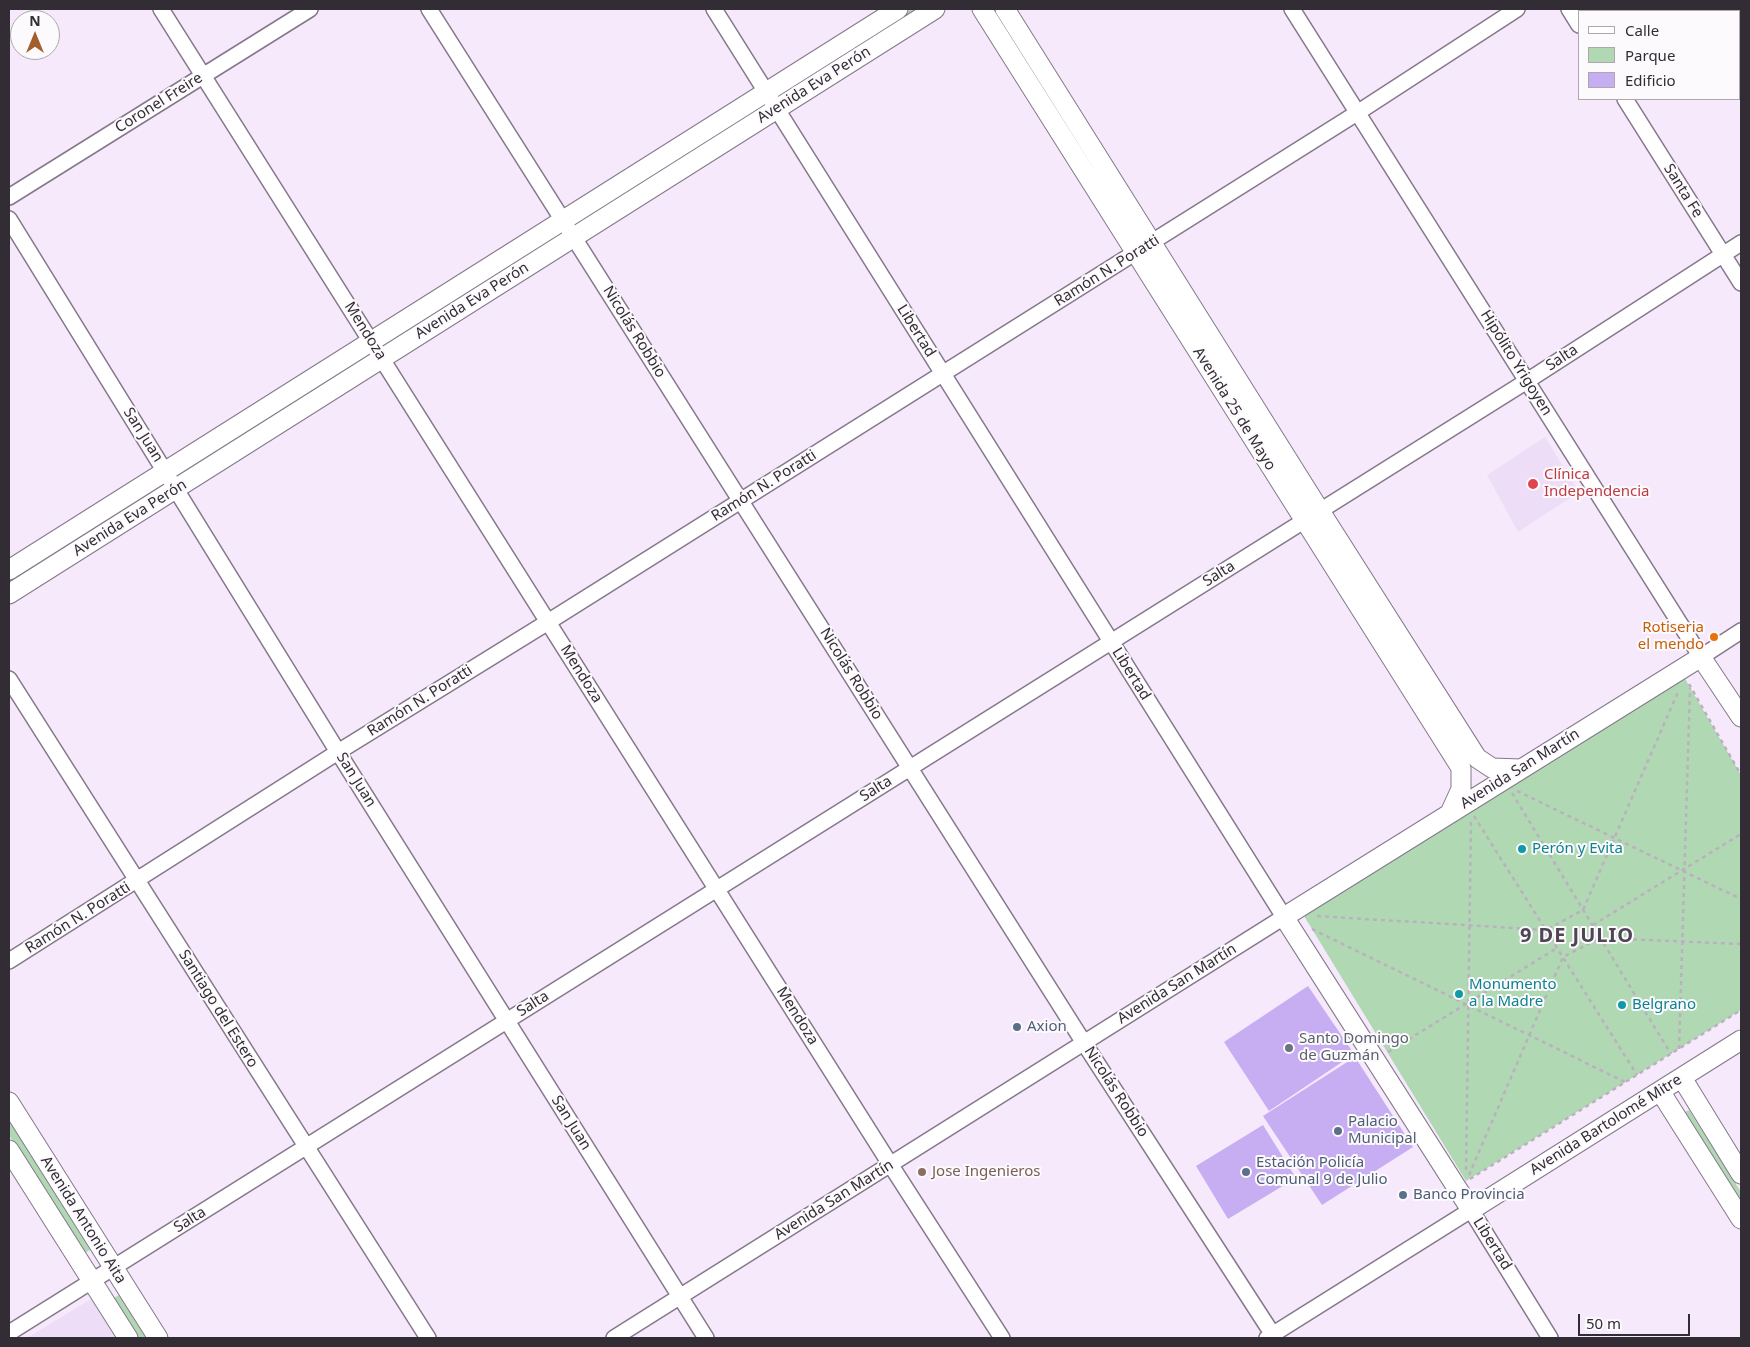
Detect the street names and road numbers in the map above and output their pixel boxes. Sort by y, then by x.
street label: Avenida Eva Perón [754,43,874,127]
street label: Coronel Freire [112,69,206,137]
street label: Santa Fe [1659,161,1707,221]
street label: Ramón N. Poratti [1051,231,1163,311]
street label: Avenida Eva Perón [412,259,532,343]
street label: Nicolás Robbio [599,283,669,381]
street label: Mendoza [340,299,390,363]
street label: Libertad [893,301,939,361]
street label: Hipólito Yrigoyen [1476,307,1556,419]
street label: Salta [1543,341,1581,375]
street label: Avenida 25 de Mayo [1189,344,1279,474]
street label: San Juan [119,404,167,466]
street label: Ramón N. Poratti [708,446,820,526]
street label: Avenida Eva Perón [70,476,190,560]
street label: Salta [1200,557,1238,591]
street label: Nicolás Robbio [816,625,886,723]
street label: Mendoza [556,642,606,706]
street label: Libertad [1108,644,1154,704]
street label: Ramón N. Poratti [364,661,476,741]
street label: Avenida San Martín [1457,725,1583,813]
street label: San Juan [332,749,380,811]
street label: Salta [857,772,895,806]
street label: Ramón N. Poratti [22,878,134,958]
street label: Avenida San Martín [1114,940,1240,1028]
street label: Santiago del Estero [174,947,262,1071]
street label: Mendoza [772,984,822,1048]
street label: Salta [514,987,552,1021]
street label: Nicolás Robbio [1080,1043,1152,1141]
street label: Avenida Bartolomé Mitre [1527,1071,1685,1179]
street label: San Juan [547,1092,595,1154]
street label: Avenida Antonio Aita [36,1153,130,1287]
street label: Avenida San Martín [771,1156,897,1244]
street label: Salta [171,1203,209,1237]
street label: Libertad [1469,1214,1515,1274]

